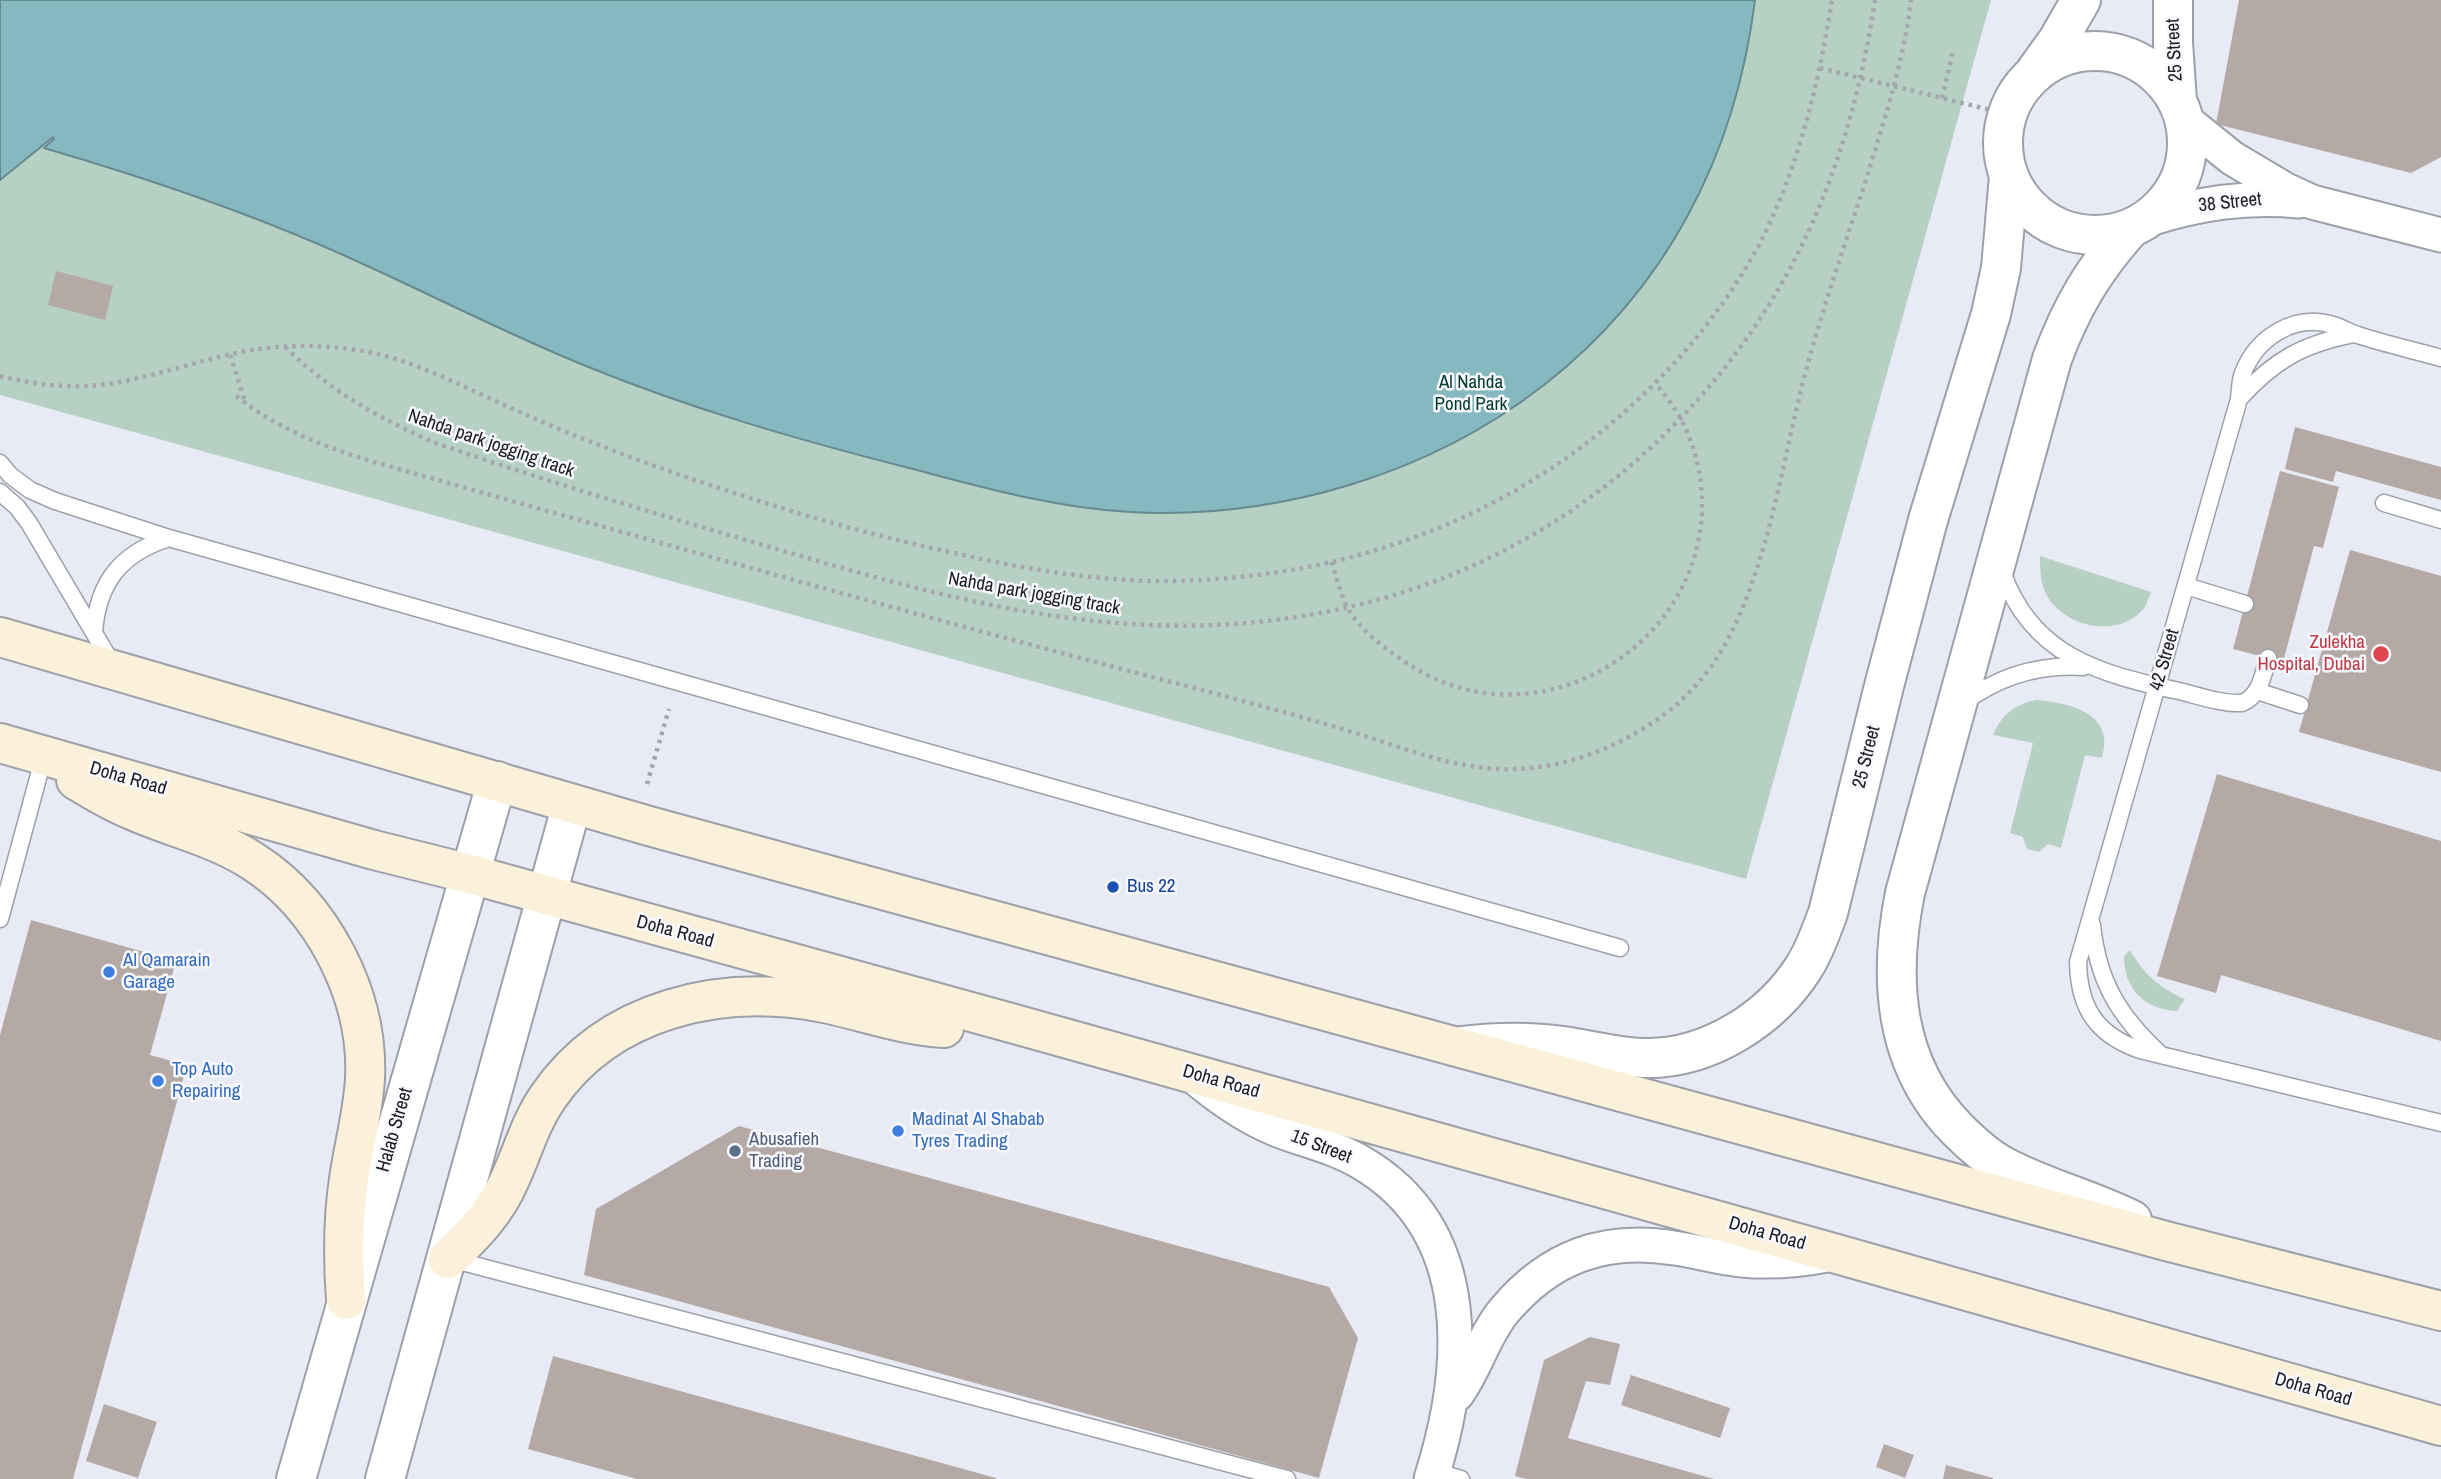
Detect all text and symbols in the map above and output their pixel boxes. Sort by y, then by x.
street label: 25 Street [2162,18,2188,82]
street label: 38 Street [2197,188,2263,218]
park label: Al Nahda Pond Park [1435,372,1507,416]
street label: Nahda park jogging track [405,405,577,483]
street label: Nahda park jogging track [946,568,1122,620]
street label: 42 Street [2145,626,2185,694]
place label: Zulekha Hospital, Dubai [2258,632,2365,676]
marker: Zulekha Hospital, Dubai [2371,644,2391,664]
street label: 25 Street [1848,724,1886,790]
street label: Doha Road [87,757,169,801]
place label: Bus 22 [1127,876,1176,898]
marker: Bus 22 [1105,879,1121,895]
street label: Doha Road [634,911,716,953]
place label: Al Qamarain Garage [123,950,210,994]
marker: Al Qamarain Garage [101,964,117,980]
place label: Top Auto Repairing [172,1059,240,1103]
street label: Doha Road [1180,1060,1262,1104]
marker: Top Auto Repairing [150,1073,166,1089]
street label: Halab Street [372,1085,418,1175]
place label: Madinat Al Shabab Tyres Trading [912,1109,1045,1153]
marker: Madinat Al Shabab Tyres Trading [890,1123,906,1139]
street label: 15 Street [1287,1125,1355,1169]
place label: Abusafieh Trading [749,1129,819,1173]
marker: Abusafieh Trading [727,1143,743,1159]
street label: Doha Road [1726,1212,1808,1256]
street label: Doha Road [2272,1368,2354,1412]

